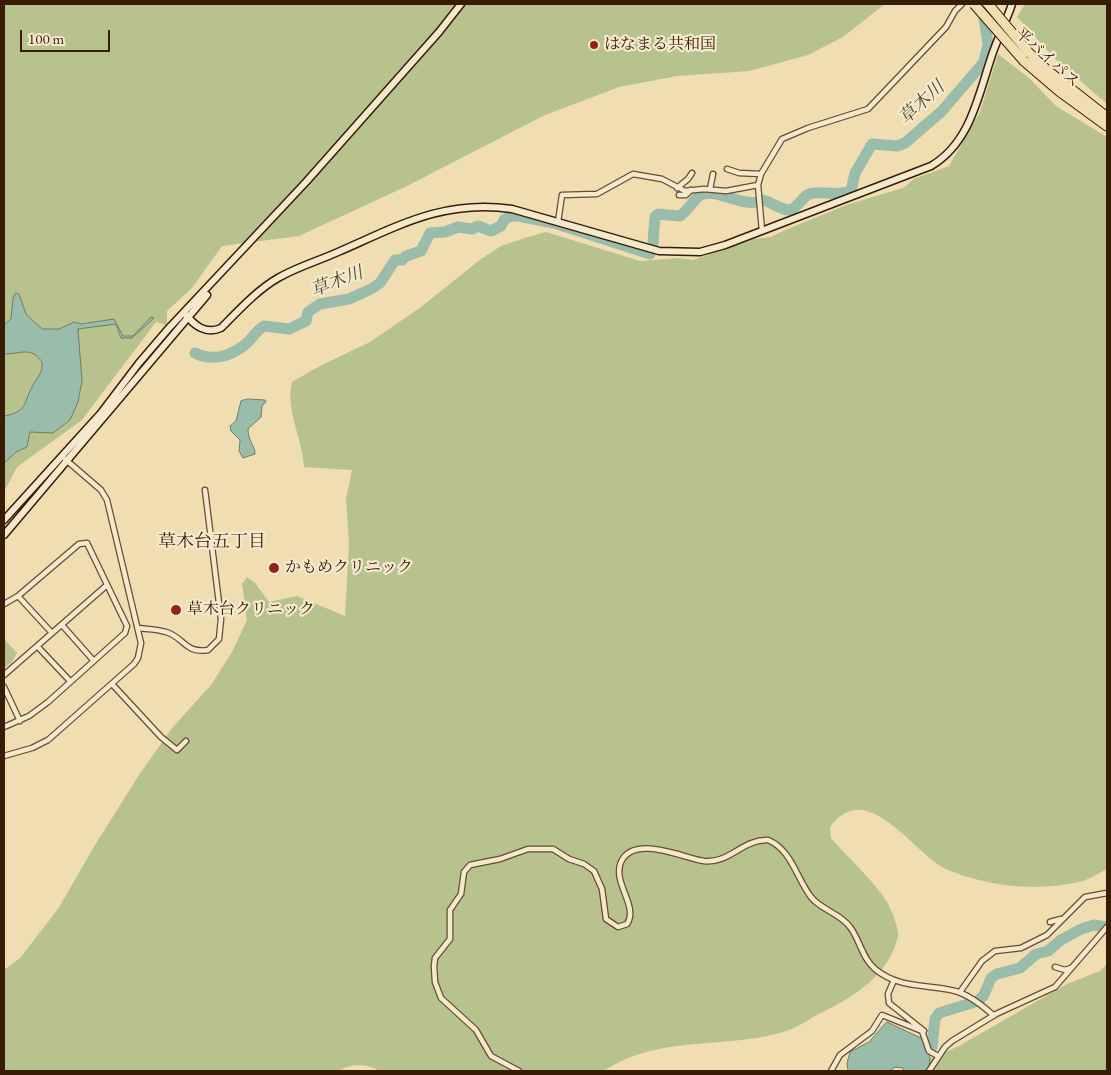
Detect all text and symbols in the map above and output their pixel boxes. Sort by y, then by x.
scale bar [22,20,112,52]
street label: 平バイパス [1011,24,1083,92]
text: 100 m [28,29,64,48]
place label: はなまる共和国 [604,35,716,55]
marker: はなまる共和国 [588,39,600,51]
water label: 草木川 [895,77,949,129]
water label: 草木川 [308,262,366,302]
district label: 草木台五丁目 [158,531,266,553]
place label: かもめクリニック [285,558,413,578]
marker: かもめクリニック [267,561,281,575]
place label: 草木台クリニック [187,600,315,620]
marker: 草木台クリニック [169,603,183,617]

